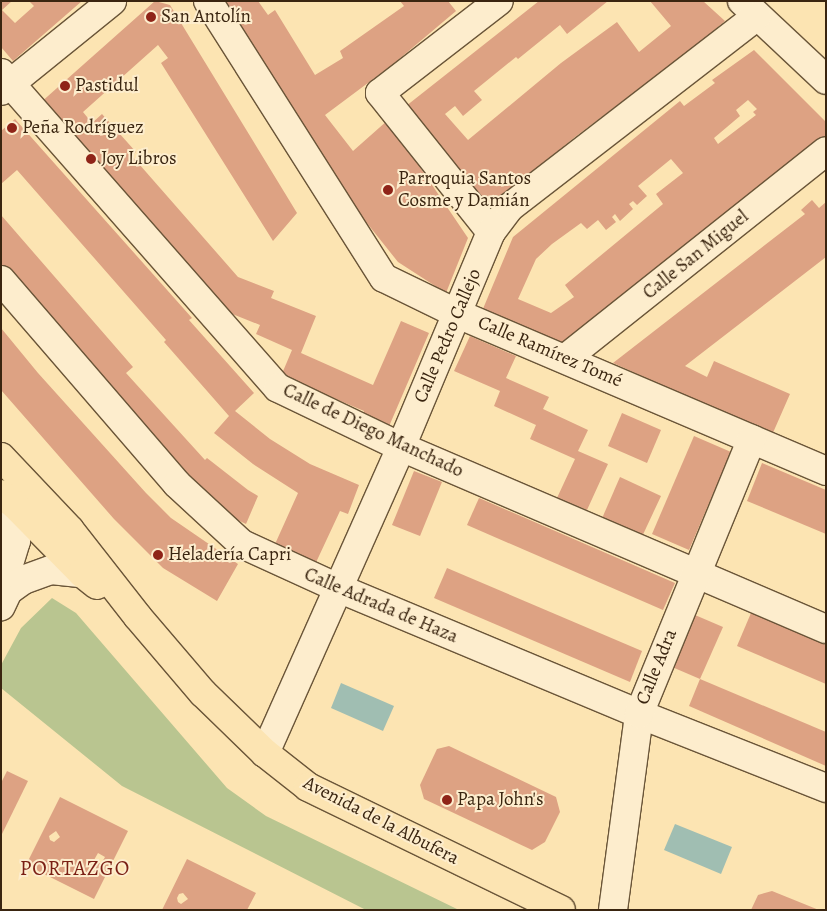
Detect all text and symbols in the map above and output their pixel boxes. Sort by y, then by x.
place label: San Antolín [161,6,251,28]
marker: San Antolín [145,11,157,23]
place label: Pastidul [75,75,138,97]
marker: Pastidul [59,80,71,92]
place label: Peña Rodríguez [22,117,144,139]
marker: Peña Rodríguez [6,122,18,134]
place label: Joy Libros [101,148,177,170]
marker: Joy Libros [85,153,97,165]
place label: Parroquia Santos Cosme y Damián [398,168,531,212]
marker: Parroquia Santos Cosme y Damián [382,184,394,196]
street label: Calle San Miguel [639,205,753,305]
street label: Calle Pedro Callejo [409,265,487,407]
street label: Calle Ramírez Tomé [474,311,626,393]
street label: Calle de Diego Manchado [279,379,467,483]
place label: Heladería Capri [168,544,291,566]
marker: Heladería Capri [152,549,164,561]
street label: Calle Adrada de Haza [301,563,461,649]
street label: Calle Adra [632,626,682,708]
street label: Avenida de la Albufera [299,772,463,870]
place label: Papa John's [457,789,544,811]
marker: Papa John's [441,794,453,806]
district label: PORTAZGO [19,855,131,881]

